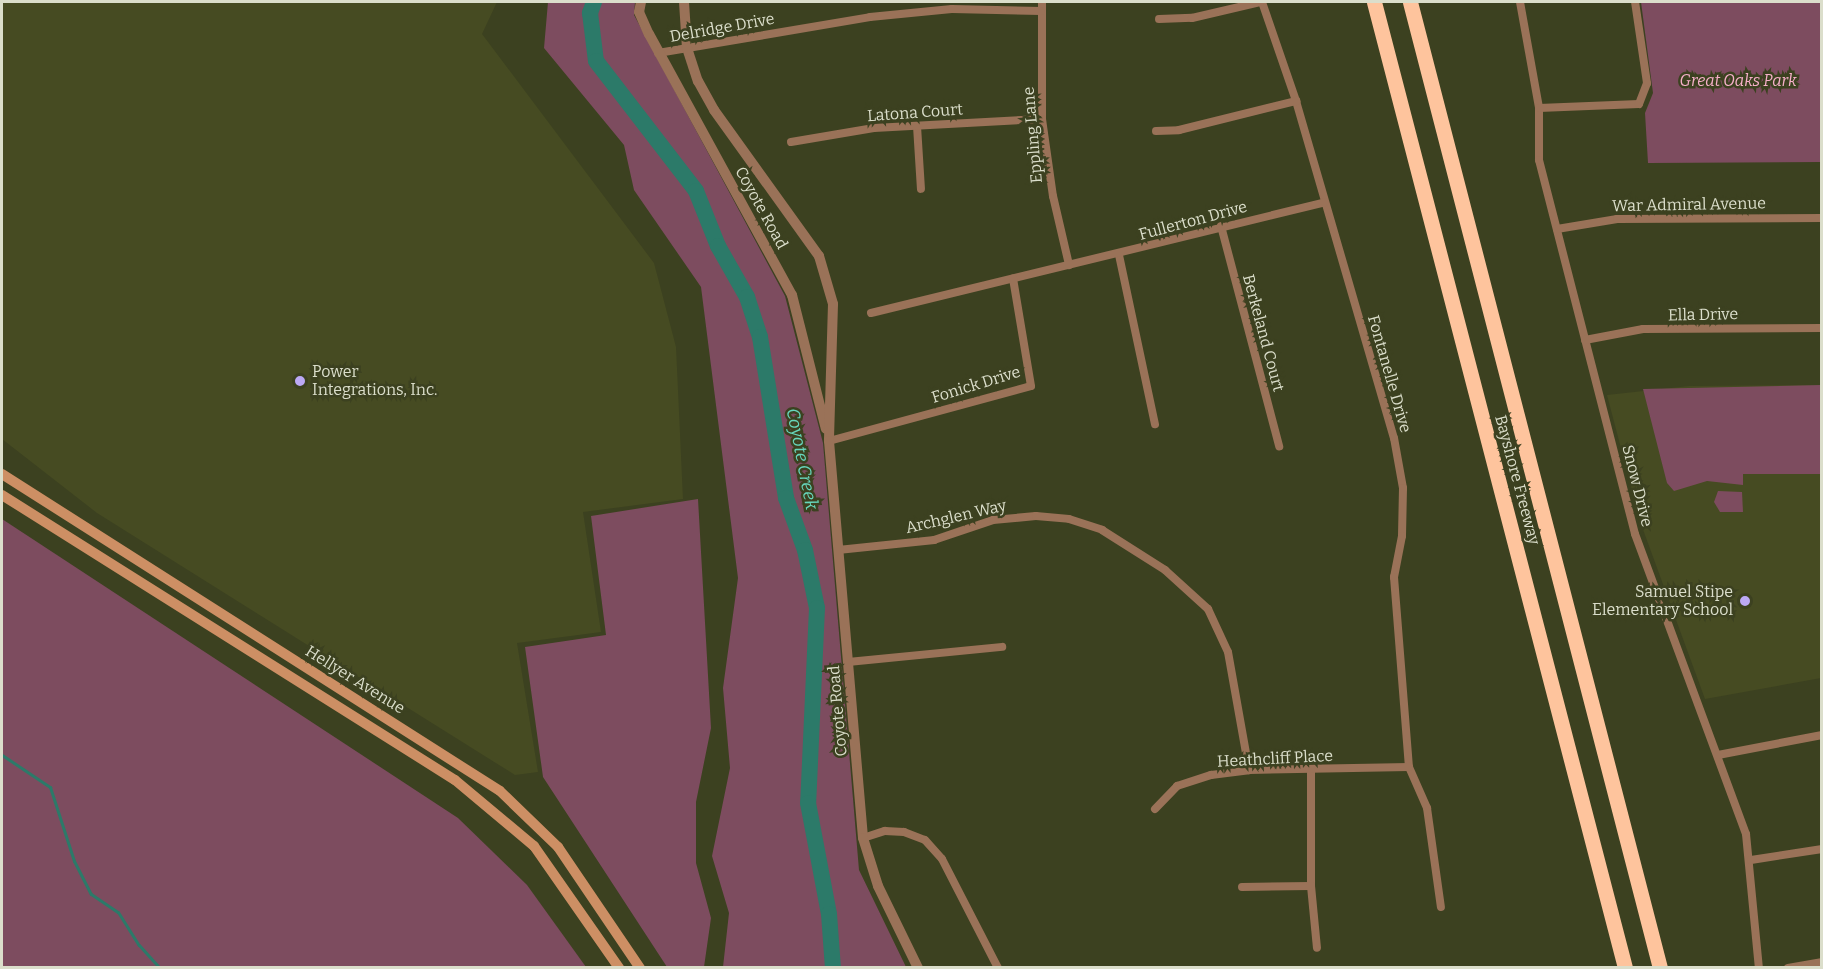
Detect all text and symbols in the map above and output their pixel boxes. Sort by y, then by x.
street label: Delridge Drive [668,9,776,47]
park label: Great Oaks Park [1679,71,1797,91]
street label: Eppling Lane [1019,86,1047,184]
street label: Latona Court [866,100,964,126]
street label: Coyote Road [730,163,792,253]
street label: War Admiral Avenue [1612,194,1766,216]
street label: Fullerton Drive [1137,197,1249,245]
street label: Berkeland Court [1238,272,1288,394]
street label: Ella Drive [1668,305,1738,325]
street label: Fontanelle Drive [1363,313,1415,435]
place label: Power Integrations, Inc. [312,362,437,400]
street label: Fonick Drive [929,362,1023,408]
marker: Power Integrations, Inc. [293,374,307,388]
water label: Coyote Creek [782,406,822,512]
street label: Bayshore Freeway [1490,413,1544,547]
street label: Snow Drive [1618,443,1656,529]
street label: Archglen Way [904,496,1008,538]
place label: Samuel Stipe Elementary School [1592,582,1733,620]
marker: Samuel Stipe Elementary School [1738,594,1752,608]
street label: Hellyer Avenue [302,642,408,718]
street label: Coyote Road [824,665,852,757]
street label: Heathcliff Place [1217,746,1333,772]

